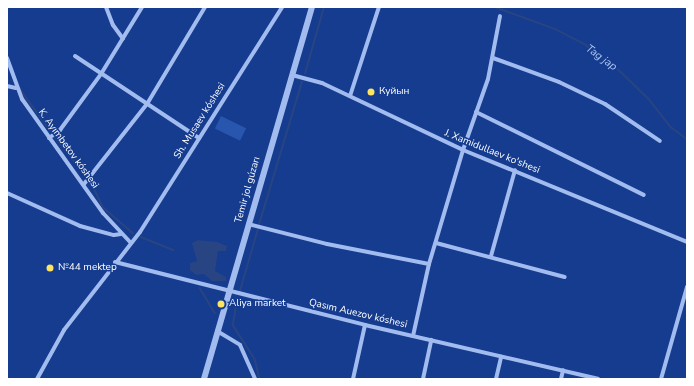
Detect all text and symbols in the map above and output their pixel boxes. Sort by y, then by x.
water label: Tag jap [583,42,619,74]
street label: Sh. Musaev kóshesi [172,81,228,161]
place label: Куйын [379,86,409,98]
marker: Куйын [366,87,376,97]
street label: K. Ayımbetov kóshesi [35,107,101,191]
street label: J. Xamidullaev ko'shesi [443,127,541,177]
street label: Temir jol gúzarı [233,156,263,224]
place label: №44 mektep [58,262,117,274]
marker: №44 mektep [45,263,55,273]
street label: Qasım Auezov kóshesi [308,297,408,331]
place label: Aliya market [229,298,286,310]
marker: Aliya market [216,299,226,309]

